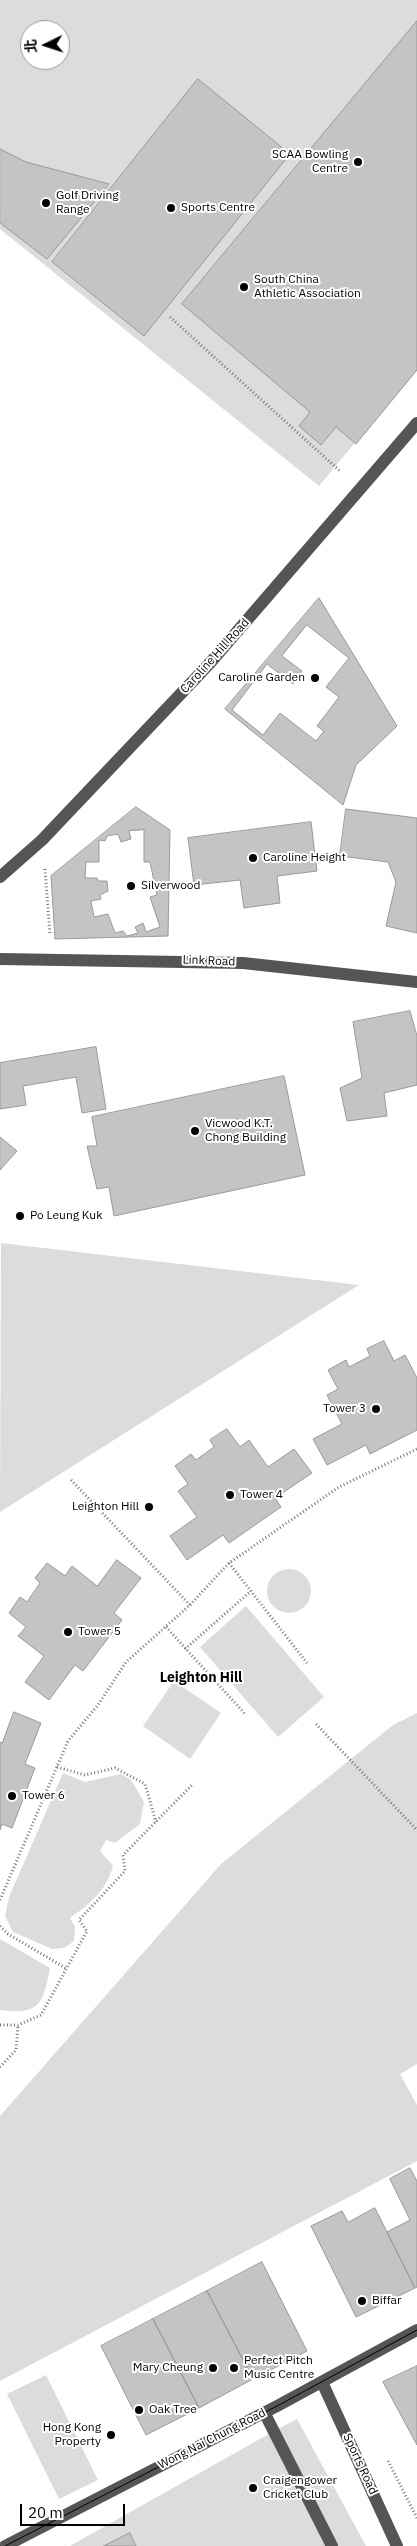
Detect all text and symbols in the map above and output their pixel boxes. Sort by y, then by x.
north arrow [20,20,70,70]
text: 北 [22,38,41,54]
place label: SCAA Bowling Centre [272,148,348,176]
marker: SCAA Bowling Centre [352,156,364,168]
place label: Golf Driving Range [56,189,119,217]
marker: Golf Driving Range [40,197,52,209]
place label: Sports Centre [181,201,255,215]
marker: Sports Centre [165,202,177,214]
place label: South China Athletic Association [254,273,361,301]
marker: South China Athletic Association [238,281,250,293]
street label: Caroline Hill Road [178,616,252,696]
place label: Caroline Garden [218,671,305,685]
marker: Caroline Garden [309,672,321,684]
place label: Caroline Height [263,851,346,865]
marker: Caroline Height [247,852,259,864]
place label: Silverwood [141,879,201,893]
marker: Silverwood [125,880,137,892]
street label: Link Road [182,953,236,969]
place label: Vicwood K.T. Chong Building [205,1117,286,1145]
marker: Vicwood K.T. Chong Building [189,1125,201,1137]
place label: Po Leung Kuk [30,1209,102,1223]
marker: Po Leung Kuk [14,1210,26,1222]
place label: Tower 3 [323,1402,366,1416]
marker: Tower 3 [370,1403,382,1415]
place label: Tower 4 [240,1488,283,1502]
marker: Tower 4 [224,1489,236,1501]
place label: Leighton Hill [72,1500,139,1514]
marker: Leighton Hill [143,1501,155,1513]
place label: Tower 5 [78,1625,121,1639]
marker: Tower 5 [62,1626,74,1638]
district label: Leighton Hill [160,1670,242,1686]
place label: Tower 6 [22,1789,65,1803]
marker: Tower 6 [6,1790,18,1802]
place label: Biffar [372,2294,401,2308]
marker: Biffar [356,2295,368,2307]
place label: Perfect Pitch Music Centre [244,2354,314,2382]
place label: Mary Cheung [133,2361,203,2375]
marker: Mary Cheung [207,2362,219,2374]
marker: Perfect Pitch Music Centre [228,2362,240,2374]
place label: Oak Tree [149,2403,197,2417]
marker: Oak Tree [133,2404,145,2416]
street label: Wong Nai Chung Road [156,2406,268,2472]
place label: Hong Kong Property [43,2421,101,2449]
marker: Hong Kong Property [105,2429,117,2441]
street label: Sports Road [340,2431,380,2497]
place label: Craigengower Cricket Club [263,2474,337,2502]
marker: Craigengower Cricket Club [247,2482,259,2494]
scale bar [22,2494,128,2526]
text: 20 m [28,2503,63,2522]

